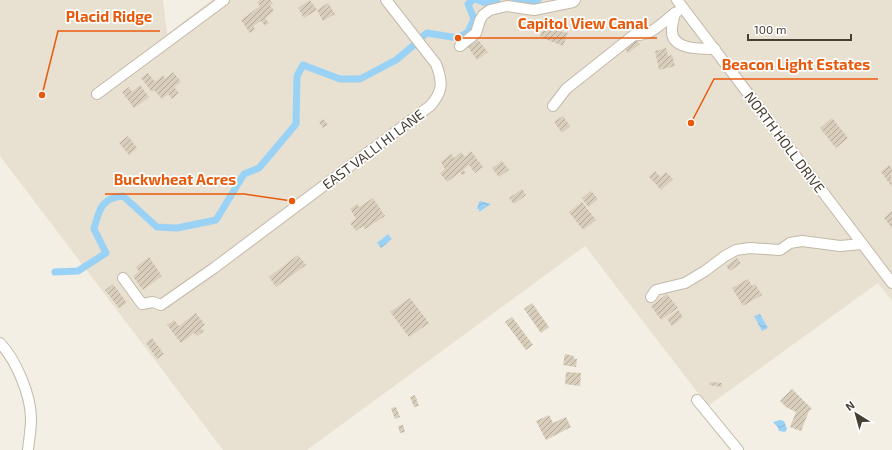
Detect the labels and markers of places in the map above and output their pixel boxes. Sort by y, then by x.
callout: Placid Ridge [58,4,160,31]
callout: Capitol View Canal [509,11,657,38]
callout: Beacon Light Estates [714,52,878,79]
callout: Buckwheat Acres [105,167,244,194]

